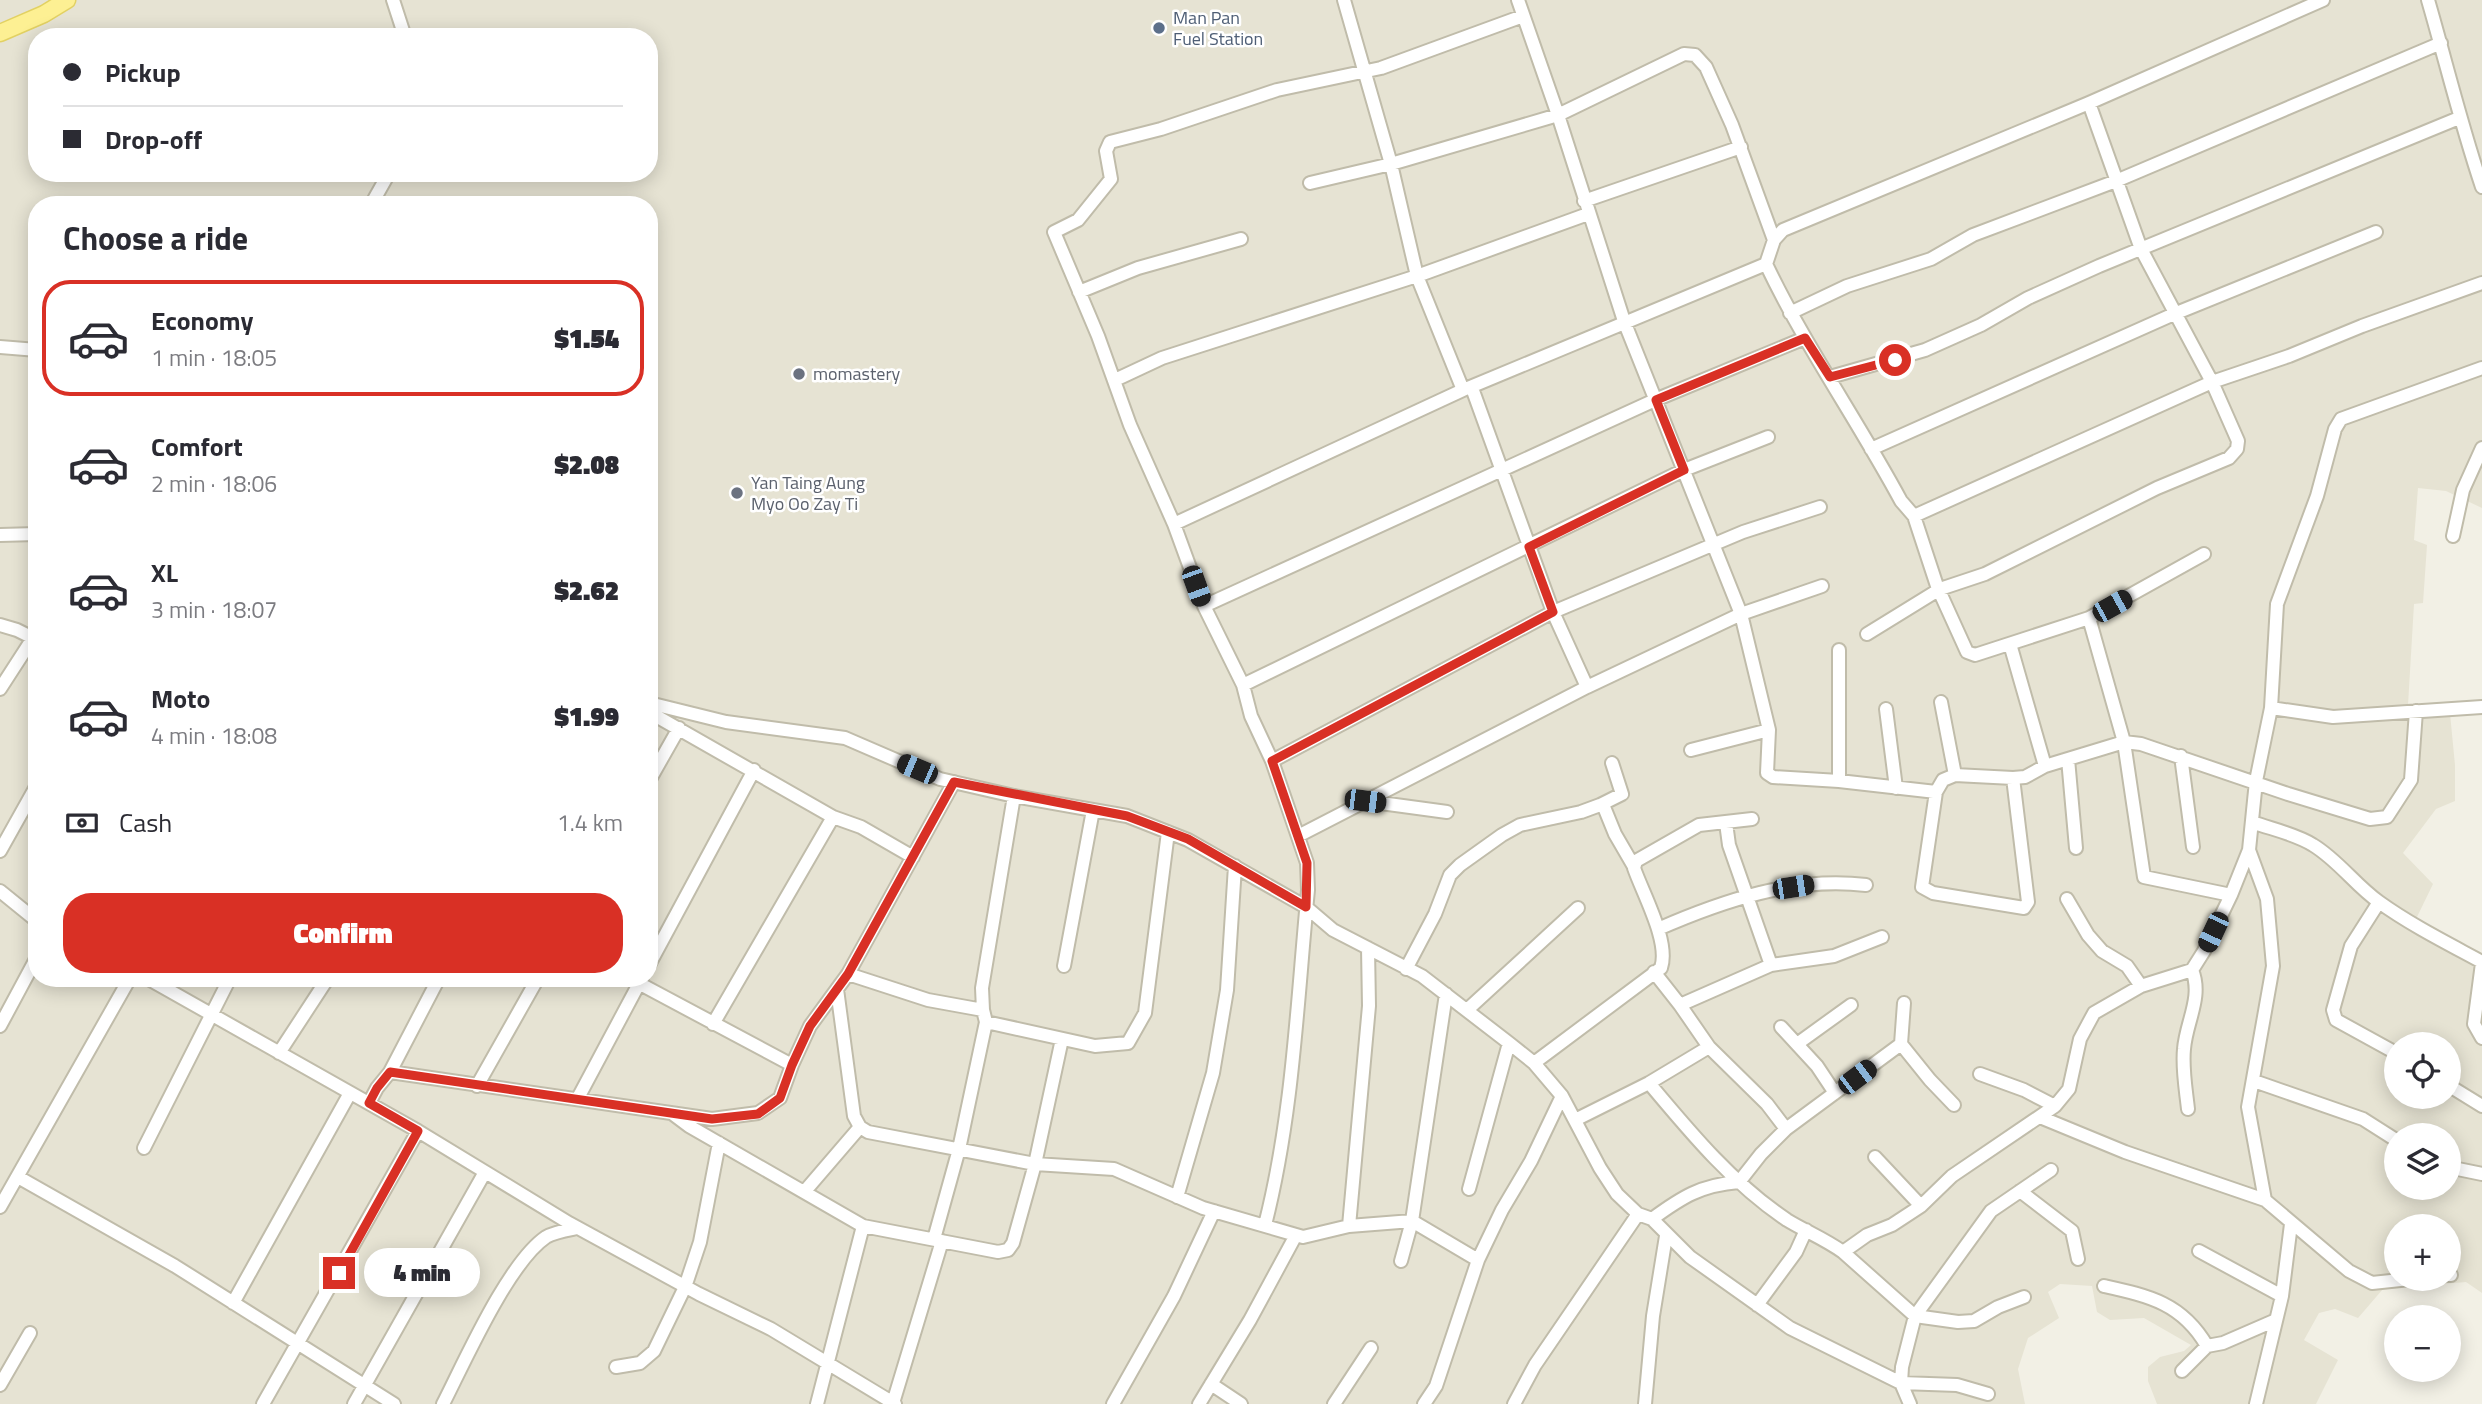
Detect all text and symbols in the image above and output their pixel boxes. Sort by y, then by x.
place label: Man Pan Fuel Station [1173,4,1263,52]
marker: Man Pan Fuel Station [1151,20,1167,36]
text: Pickup [105,53,181,92]
text: Drop-off [105,120,202,159]
text: Choose a ride [63,214,248,262]
text: Economy [151,301,253,340]
icon: car [67,307,130,370]
text: $1.54 [554,319,619,358]
text: 1 min · 18:05 [151,340,277,375]
route start [1879,344,1911,376]
place label: momastery [813,360,901,387]
marker: momastery [791,366,807,382]
text: Comfort [151,427,243,466]
icon: car [67,433,130,496]
text: $2.08 [554,445,619,484]
text: 2 min · 18:06 [151,466,277,501]
place label: Yan Taing Aung Myo Oo Zay Ti [751,469,865,517]
marker: Yan Taing Aung Myo Oo Zay Ti [729,485,745,501]
text: XL [151,553,178,592]
icon: car [67,559,130,622]
car [1179,563,1214,609]
text: $2.62 [554,571,619,610]
car [2089,587,2136,625]
text: 3 min · 18:07 [151,592,277,627]
text: Moto [151,679,210,718]
icon: car [67,685,130,748]
text: $1.99 [554,697,619,736]
text: 4 min · 18:08 [151,718,277,753]
car [894,751,941,787]
car [1343,788,1388,814]
text: Cash [119,803,172,842]
icon: cash [63,804,101,842]
text: 1.4 km [557,805,623,840]
car [1771,873,1816,901]
button: Confirm [63,893,623,973]
car [2195,909,2232,955]
map controls [2384,1032,2461,1382]
button: locate [2384,1032,2461,1109]
car [1834,1056,1881,1098]
button: layers [2384,1123,2461,1200]
button: + [2384,1214,2461,1291]
callout: 4 min [364,1248,479,1298]
text: 4 min [393,1255,451,1290]
route end [323,1257,355,1289]
button: − [2384,1305,2461,1382]

